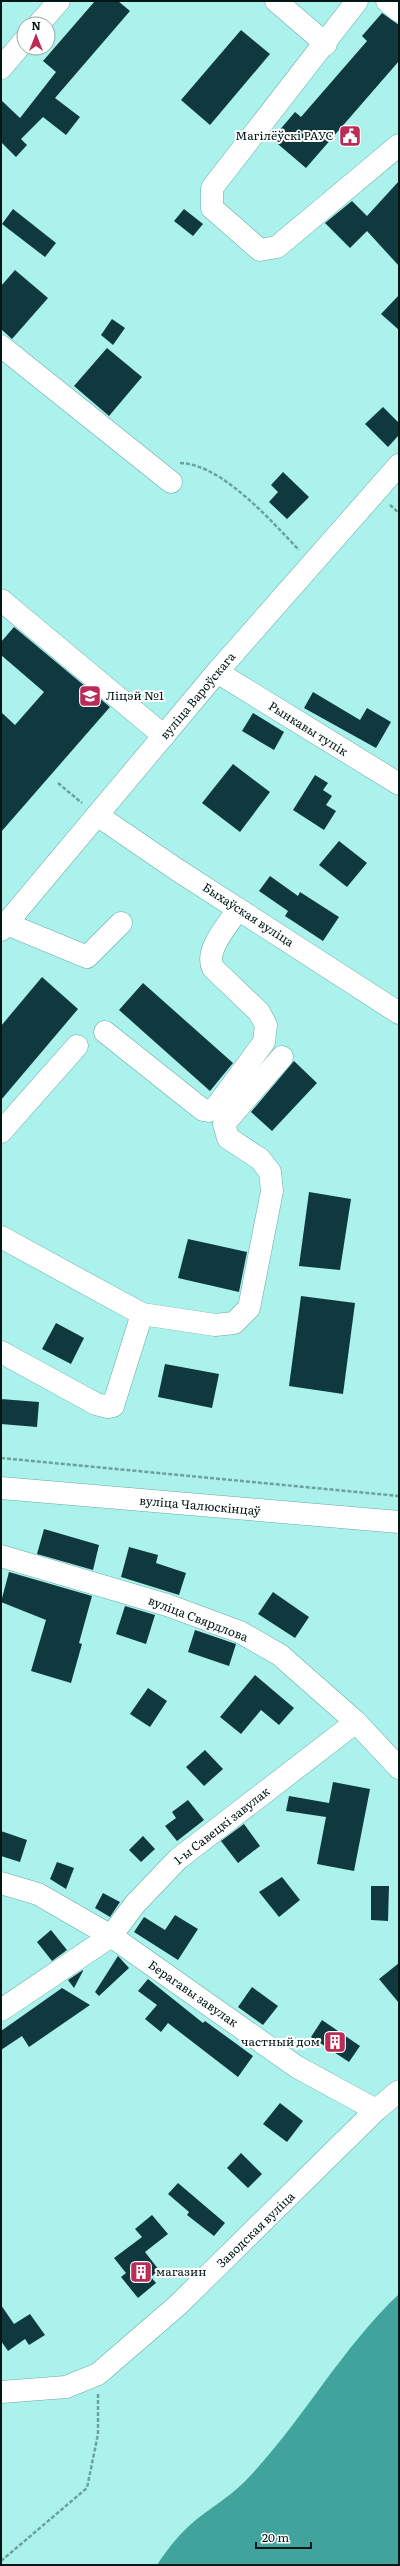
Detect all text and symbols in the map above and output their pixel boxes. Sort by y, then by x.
north arrow [16,16,56,56]
text: N [31,17,41,33]
public building icon: Магілёўскі РАУС [337,123,363,149]
place label: Магілёўскі РАУС [235,126,334,144]
street label: вуліца Вароўскага [155,647,239,743]
school or university icon: Ліцэй №1 [77,683,103,709]
place label: Ліцэй №1 [106,686,164,704]
street label: Рынкавы тупік [265,696,352,760]
street label: Быхаўская вуліца [199,878,298,951]
street label: вуліца Чалюскінцаў [139,1491,262,1519]
street label: вуліца Свярдлова [146,1591,251,1646]
street label: 1-ы Савецкі завулак [170,1782,273,1868]
street label: Берагавы завулак [145,1955,242,2031]
building icon: частный дом [322,2029,348,2055]
place label: частный дом [241,2032,320,2050]
street label: Заводская вуліца [212,2187,299,2271]
building icon: магазин [128,2259,154,2285]
place label: магазин [156,2262,206,2280]
scale bar [256,2524,311,2550]
text: 20 m [262,2528,289,2546]

